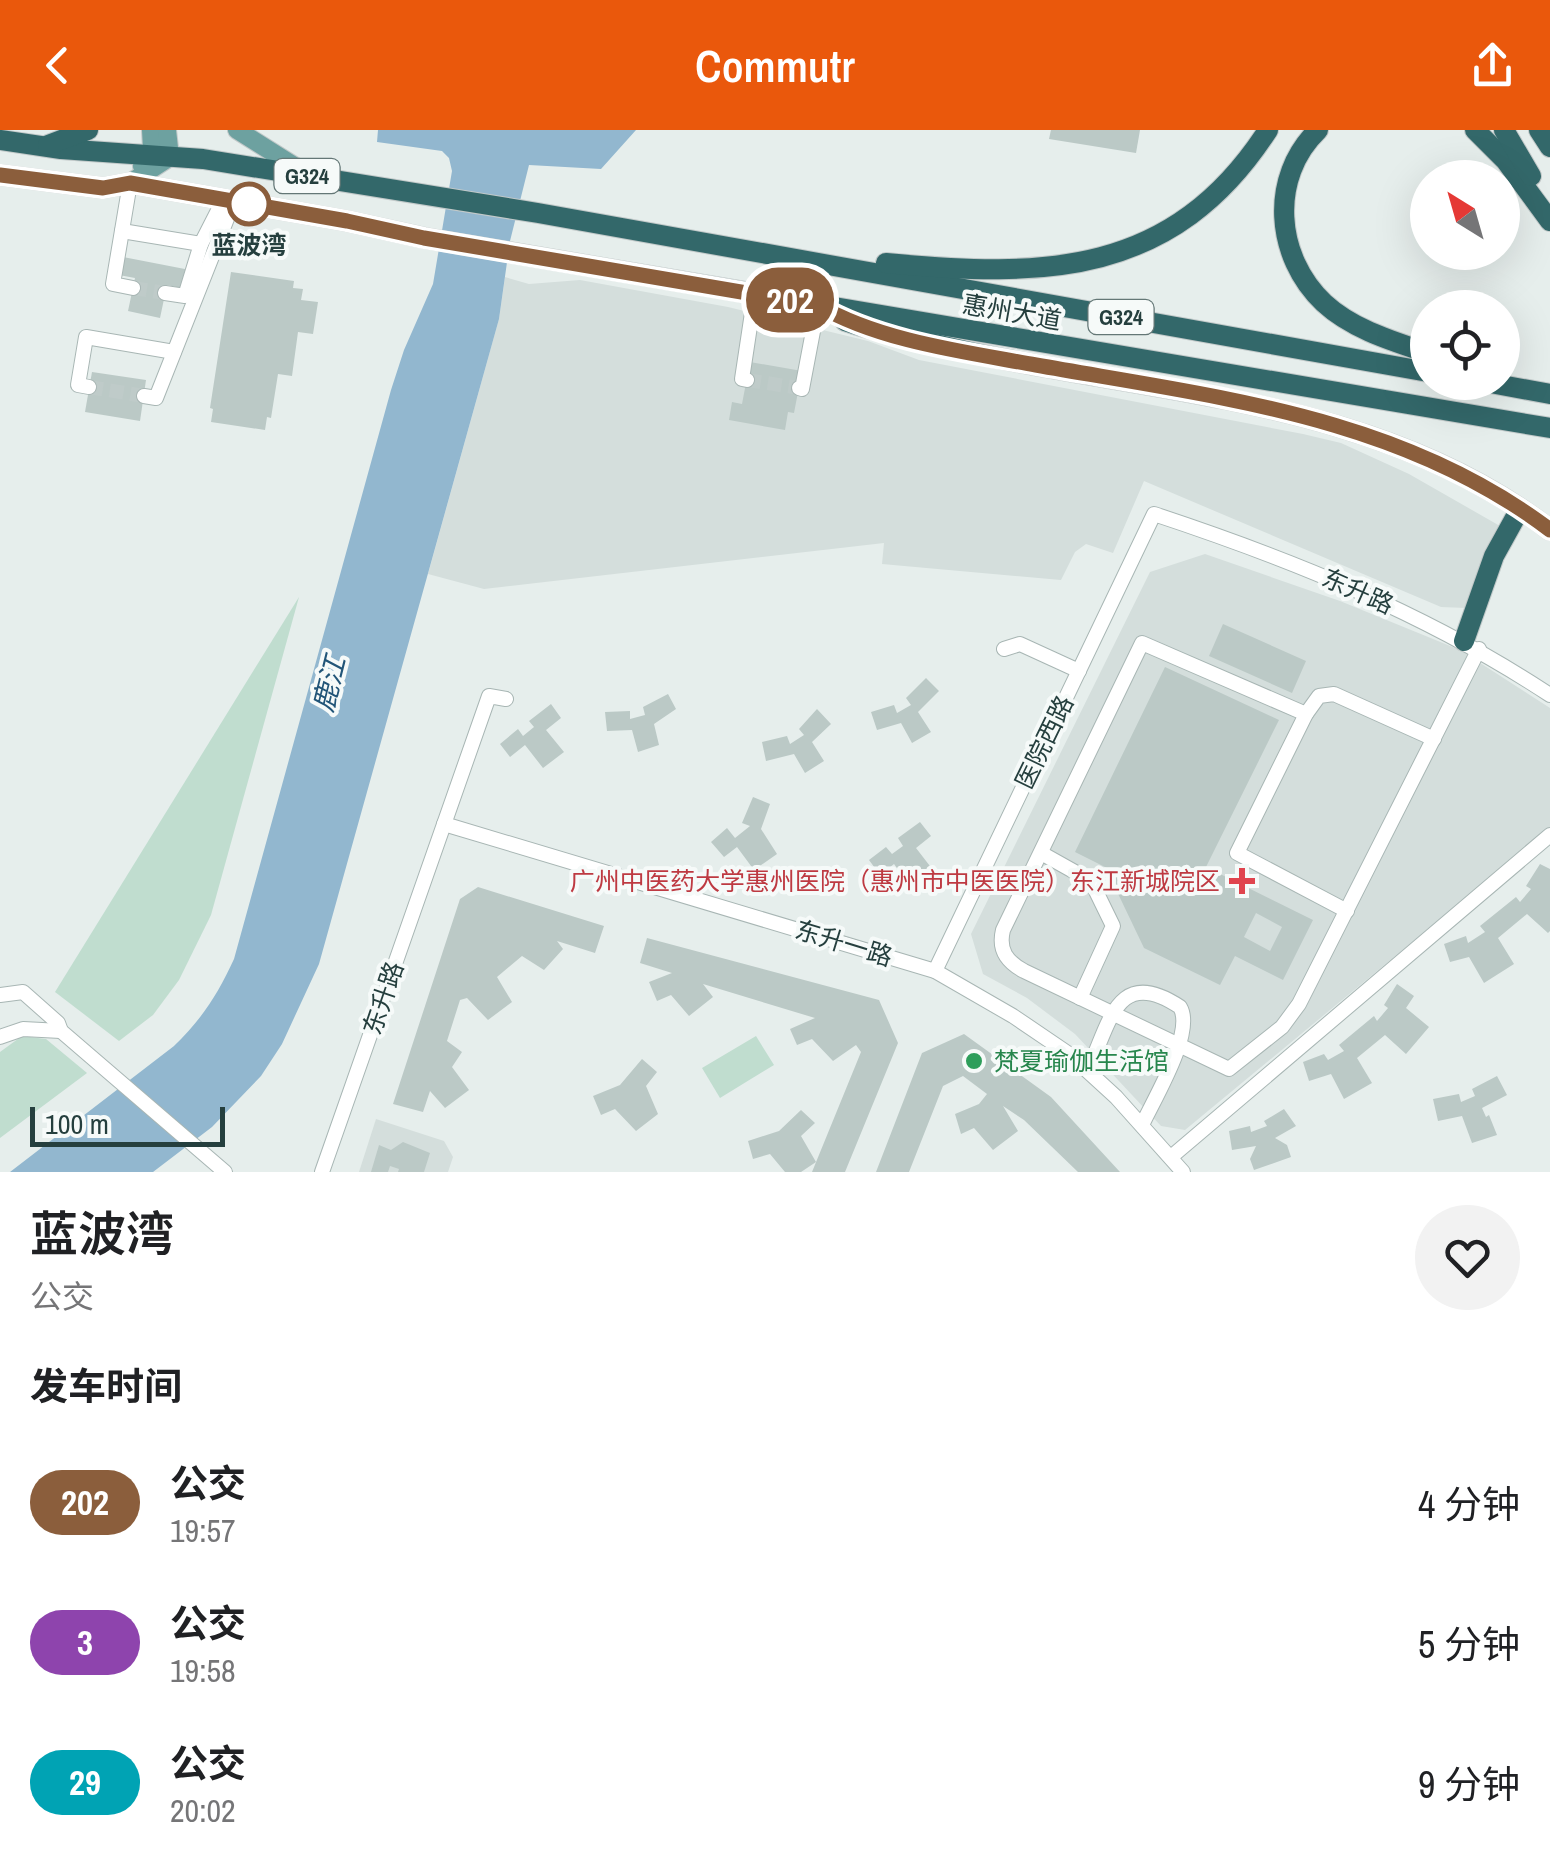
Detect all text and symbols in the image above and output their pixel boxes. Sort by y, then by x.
text: Commutr [695,35,855,96]
icon: back [30,38,85,93]
icon: share [1465,38,1520,93]
road number: G324 [274,159,340,193]
north arrow [1410,160,1520,270]
map controls [1410,160,1520,400]
marker: 蓝波湾 [228,183,270,225]
place label: 蓝波湾 [211,228,287,262]
line badge: 202 [732,268,848,332]
text: 202 [766,277,814,324]
street label: 惠州大道 [960,287,1064,337]
button: locate [1410,290,1520,400]
road number: G324 [1088,300,1154,334]
street label: 东升路 [1317,560,1399,622]
water label: 鹿江 [304,649,355,716]
street label: 医院西路 [1007,690,1081,794]
place label: 广州中医药大学惠州医院（惠州市中医医院）东江新城院区 [570,864,1220,898]
marker: 广州中医药大学惠州医院（惠州市中医医院）东江新城院区 [1229,868,1255,894]
street label: 东升一路 [791,912,897,974]
street label: 东升路 [355,957,411,1039]
place label: 梵夏瑜伽生活馆 [994,1044,1169,1078]
marker: 梵夏瑜伽生活馆 [963,1050,985,1072]
scale bar [30,1102,225,1146]
text: 100 m [45,1105,109,1143]
text: 蓝波湾 [30,1201,174,1266]
button: heart [1415,1205,1520,1310]
text: 公交 [30,1275,94,1318]
text: 发车时间 [30,1361,182,1412]
text: 公交 [170,1458,246,1509]
text: 202 [61,1479,109,1526]
text: 4 分钟 [1418,1479,1520,1530]
text: 19:57 [170,1509,236,1552]
text: 公交 [170,1598,246,1649]
text: 3 [77,1619,93,1666]
text: 5 分钟 [1418,1619,1520,1670]
text: 19:58 [170,1649,236,1692]
text: 公交 [170,1738,246,1789]
text: 29 [69,1759,101,1806]
text: 9 分钟 [1418,1759,1520,1810]
text: 20:02 [170,1789,236,1832]

